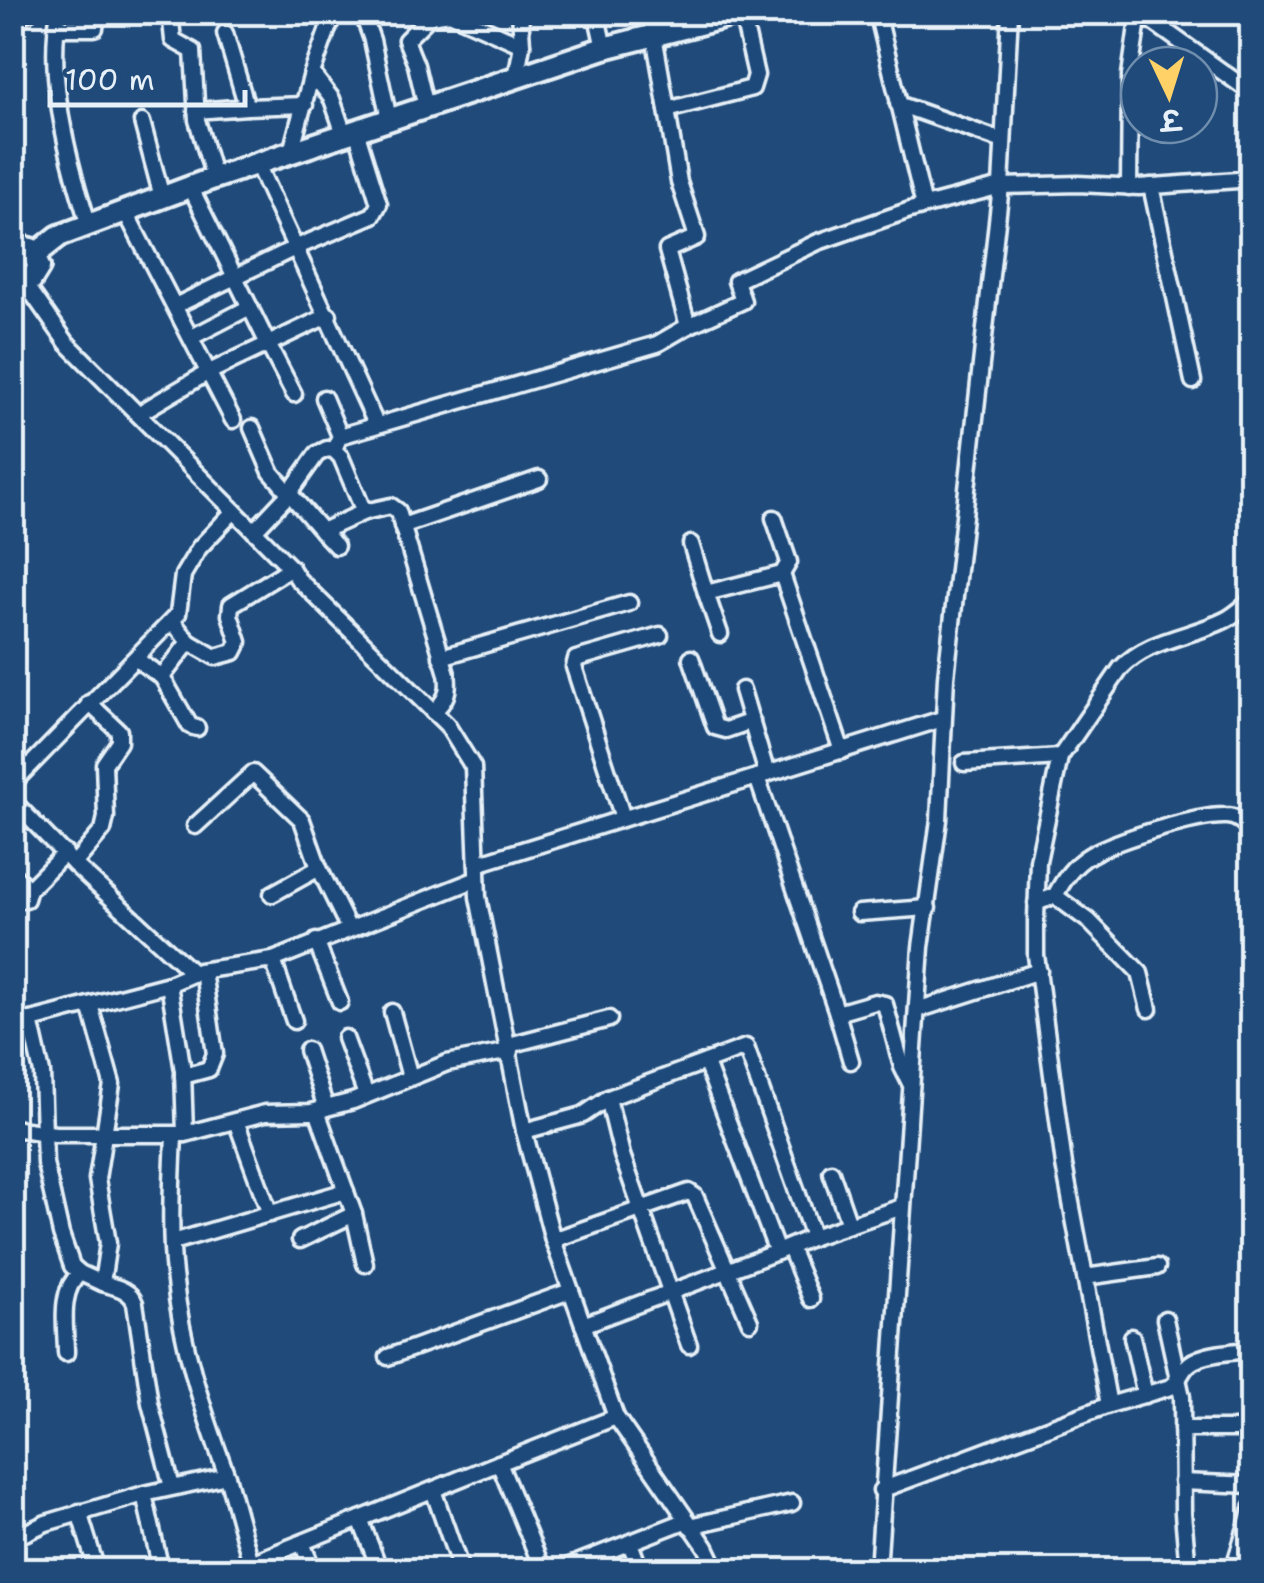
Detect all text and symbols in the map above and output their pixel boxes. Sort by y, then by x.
scale bar [50,45,245,107]
north arrow [1119,45,1219,145]
text: 100 m [65,59,155,100]
text: उ [1158,100,1184,140]

